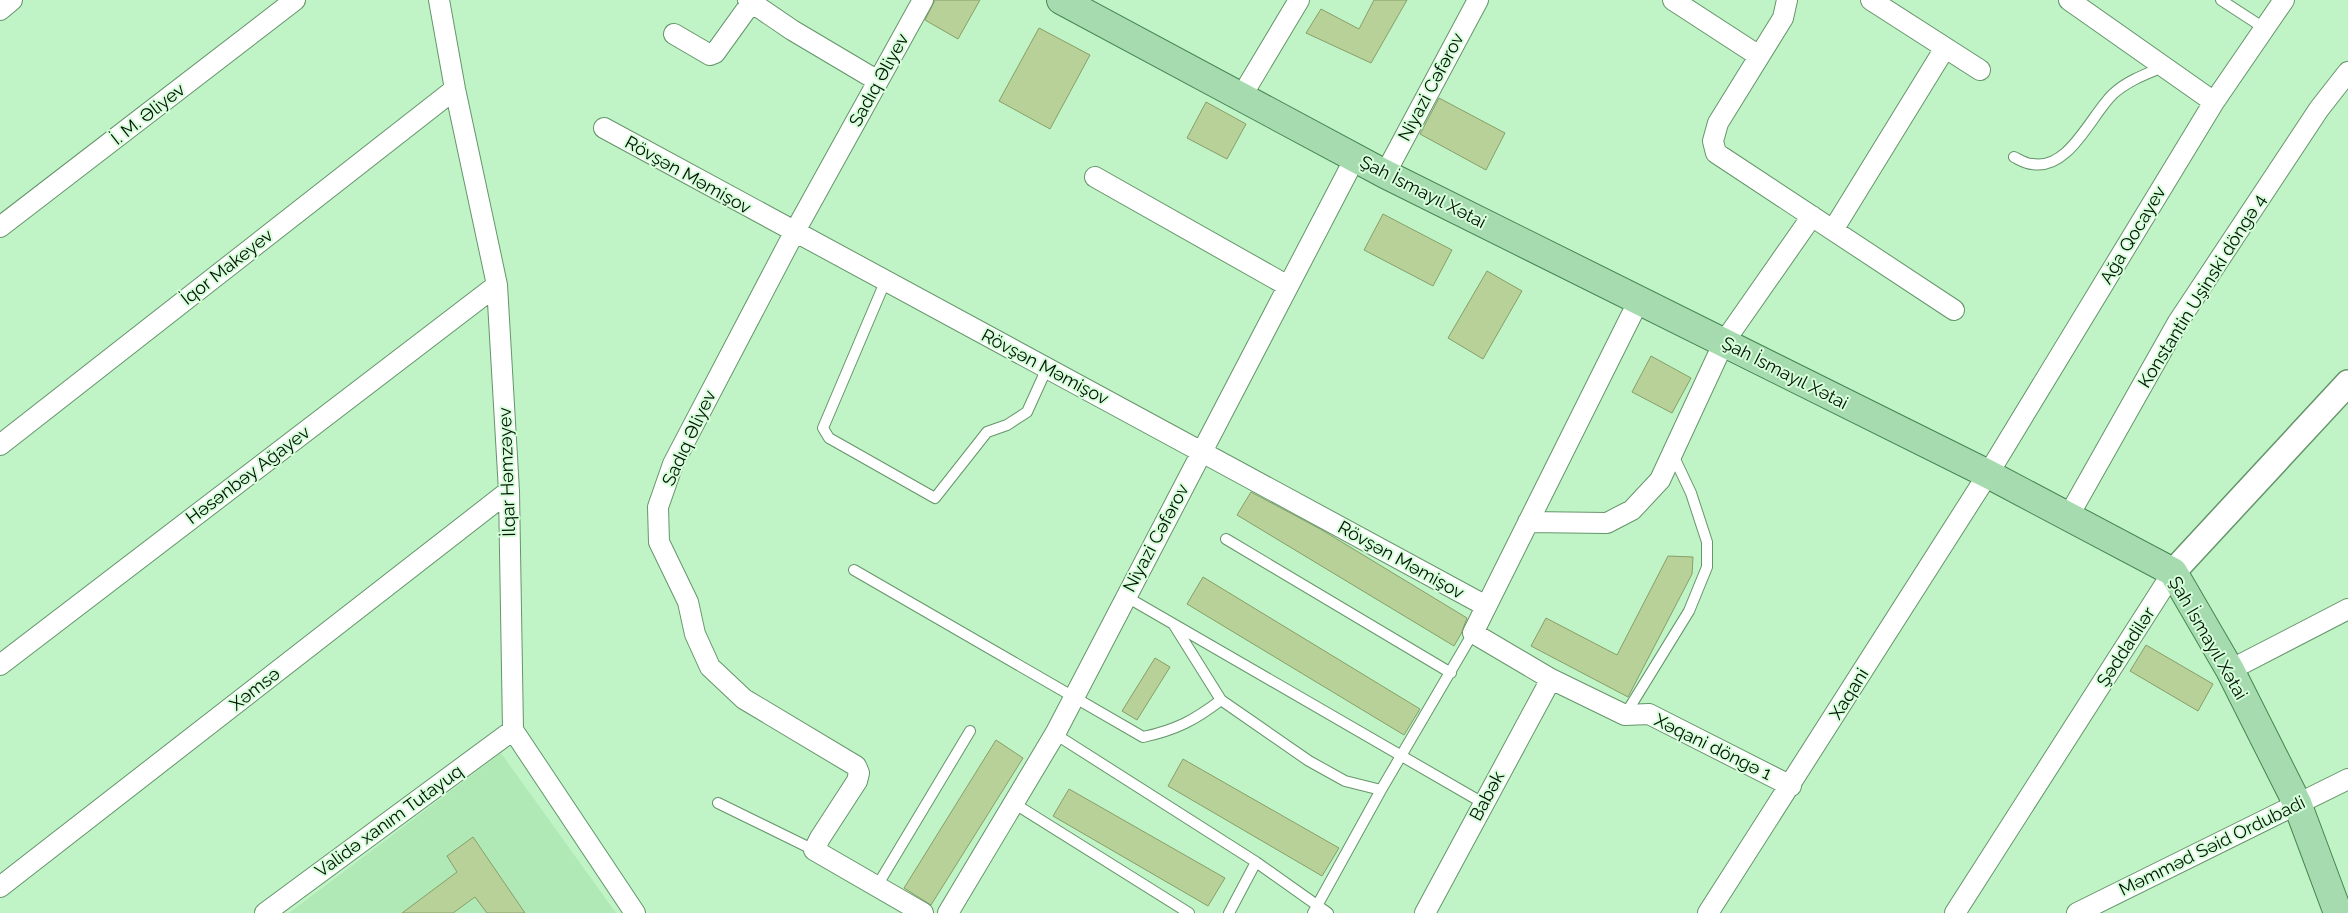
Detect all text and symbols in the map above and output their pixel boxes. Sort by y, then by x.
street label: Sadıq Əliyev [844,29,913,130]
street label: Niyazi Cəfərov [1393,29,1468,144]
street label: İ. M. Əliyev [107,78,189,149]
street label: Rövşən Məmişov [622,131,755,218]
street label: Şah İsmayıl Xətai [1357,151,1490,232]
street label: Ağa Qocayev [2095,182,2170,287]
street label: Konstantin Uşinski döngə 4 [2133,190,2270,391]
street label: İqor Makeyev [177,224,277,309]
street label: Rövşən Məmişov [978,324,1113,409]
street label: Şah İsmayıl Xətai [1719,332,1852,413]
street label: Sadıq Əliyev [657,386,720,489]
street label: İlqar Həmzəyev [494,407,519,537]
street label: Həsənbəy Ağayev [181,421,314,528]
street label: Niyazi Cəfərov [1118,480,1193,595]
street label: Rövşən Məmişov [1335,516,1468,603]
street label: Şah İsmayıl Xətai [2165,572,2252,703]
street label: Şəddadilər [2092,602,2159,690]
street label: Xəmsə [226,663,284,715]
street label: Xaqani [1825,664,1872,723]
street label: Xəqani döngə 1 [1651,709,1776,784]
street label: Validə xanım Tutayuq [311,760,467,881]
street label: Babək [1465,767,1508,824]
street label: Məmməd Səid Ordubadi [2115,791,2308,900]

